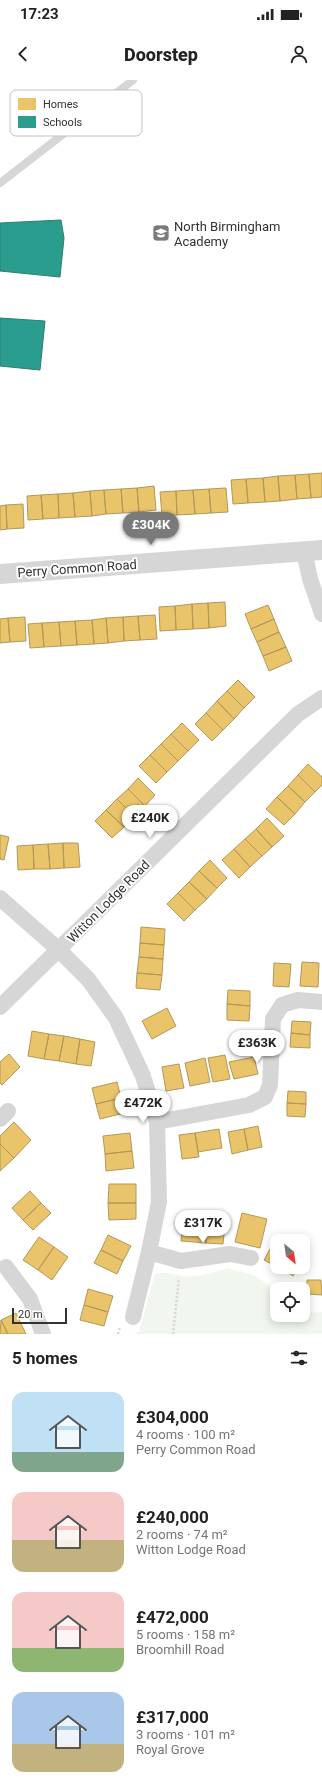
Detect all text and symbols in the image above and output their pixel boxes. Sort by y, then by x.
text: 17:23 [20,5,59,23]
icon: back [12,43,34,65]
icon: person [288,43,310,65]
text: Doorstep [124,44,198,65]
legend [10,90,142,136]
text: Homes [43,98,79,111]
text: Schools [43,116,83,129]
place label: North Birmingham Academy [174,219,280,249]
school or university icon: North Birmingham Academy [151,223,171,243]
pin: £304K [123,512,179,546]
text: £304K [132,517,170,532]
street label: Perry Common Road [17,557,137,580]
pin: £240K [122,805,178,839]
text: £240K [131,810,169,825]
street label: Witton Lodge Road [64,857,153,946]
pin: £363K [229,1030,285,1064]
text: £363K [238,1035,276,1050]
pin: £472K [115,1090,171,1124]
text: £472K [124,1095,162,1110]
pin: £317K [175,1210,231,1244]
text: £317K [184,1215,222,1230]
north arrow [270,1234,310,1274]
map controls [270,1234,310,1322]
button: locate [270,1282,310,1322]
scale bar [12,1306,67,1325]
text: 20 m [18,1308,43,1321]
icon: filters [288,1347,310,1369]
text: 5 homes [12,1348,78,1368]
text: £304,000 [136,1407,209,1427]
icon: home [44,1408,92,1456]
text: 4 rooms · 100 m² [136,1427,235,1442]
text: Perry Common Road [136,1442,256,1457]
text: £240,000 [136,1507,209,1527]
icon: home [44,1508,92,1556]
text: 2 rooms · 74 m² [136,1527,228,1542]
text: Witton Lodge Road [136,1542,246,1557]
text: £472,000 [136,1607,209,1627]
icon: home [44,1608,92,1656]
text: 5 rooms · 158 m² [136,1627,235,1642]
text: Broomhill Road [136,1642,224,1657]
text: £317,000 [136,1707,209,1727]
icon: home [44,1708,92,1756]
text: 3 rooms · 101 m² [136,1727,235,1742]
text: Royal Grove [136,1742,204,1757]

